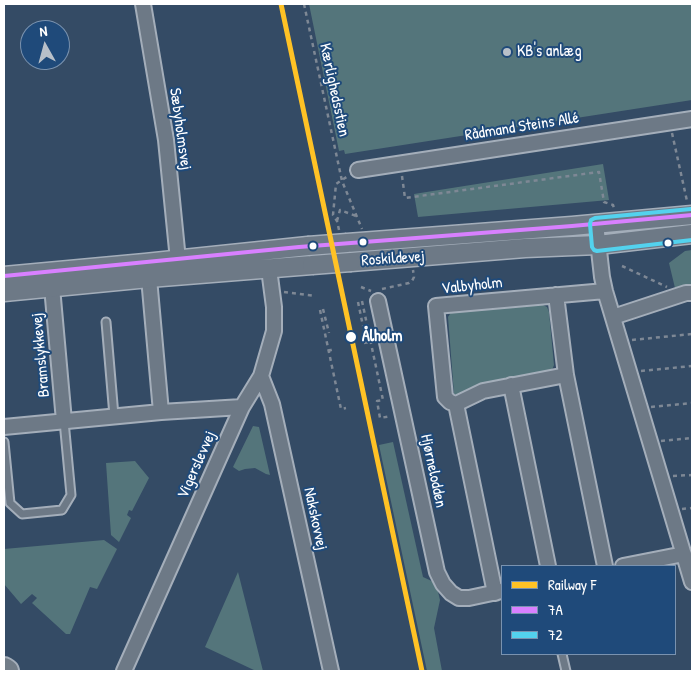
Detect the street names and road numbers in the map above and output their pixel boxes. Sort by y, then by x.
street label: Kærlighedsstien [315,42,353,138]
street label: Sæbyholmsvej [165,87,195,171]
street label: Rådmand Steins Allé [464,109,580,145]
street label: Roskildevej [361,247,425,271]
street label: Valbyholm [441,273,503,299]
street label: Bramslykkevej [28,312,54,398]
street label: Vigerslevvej [174,428,220,502]
street label: Hjørnelodden [416,433,450,509]
street label: Nakskovvej [299,486,331,552]

